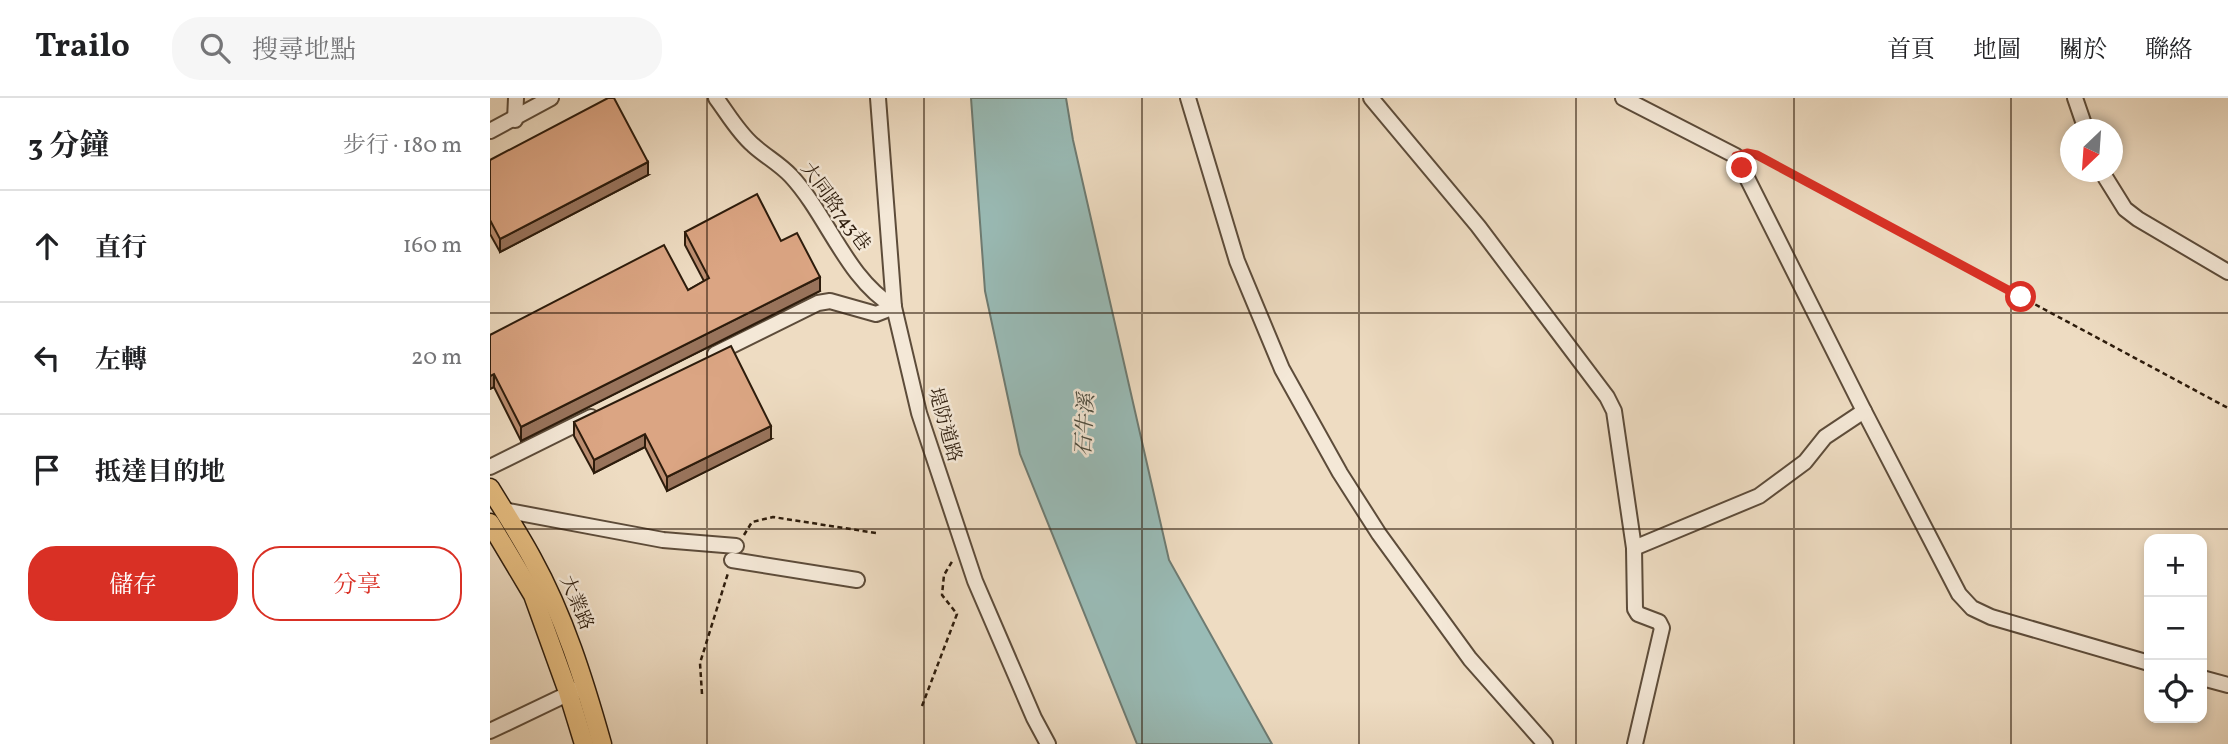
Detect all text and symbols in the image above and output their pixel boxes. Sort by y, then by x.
search box [172,17,662,80]
text: Trailo [35,25,130,71]
icon: search [196,29,234,67]
text: 搜尋地點 [252,33,356,69]
text: 首頁 [1887,34,1935,68]
text: 地圖 [1973,34,2021,68]
text: 關於 [2059,34,2107,68]
text: 聯絡 [2145,34,2193,68]
north arrow [2060,119,2123,182]
text: 3 分鐘 [28,126,109,168]
text: 步行 · 180 m [343,130,462,162]
route end [1726,152,1757,183]
street label: 大同路743巷 [794,157,876,257]
icon: ahead [28,227,66,265]
text: 160 m [403,230,462,262]
text: 直行 [95,231,147,267]
route start [2005,281,2036,312]
icon: left [28,339,66,377]
text: 20 m [411,342,462,374]
text: 左轉 [95,343,147,379]
street label: 堤防道路 [921,385,967,465]
water label: 石牛溪 [1070,391,1102,457]
icon: arrive [28,451,66,489]
text: 抵達目的地 [95,455,225,491]
map controls [2144,534,2207,723]
button: + [2144,534,2207,597]
button: 儲存 [28,546,238,621]
button: 分享 [252,546,462,621]
street label: 大業路 [553,572,599,634]
button: − [2144,597,2207,660]
button: locate [2144,660,2207,723]

